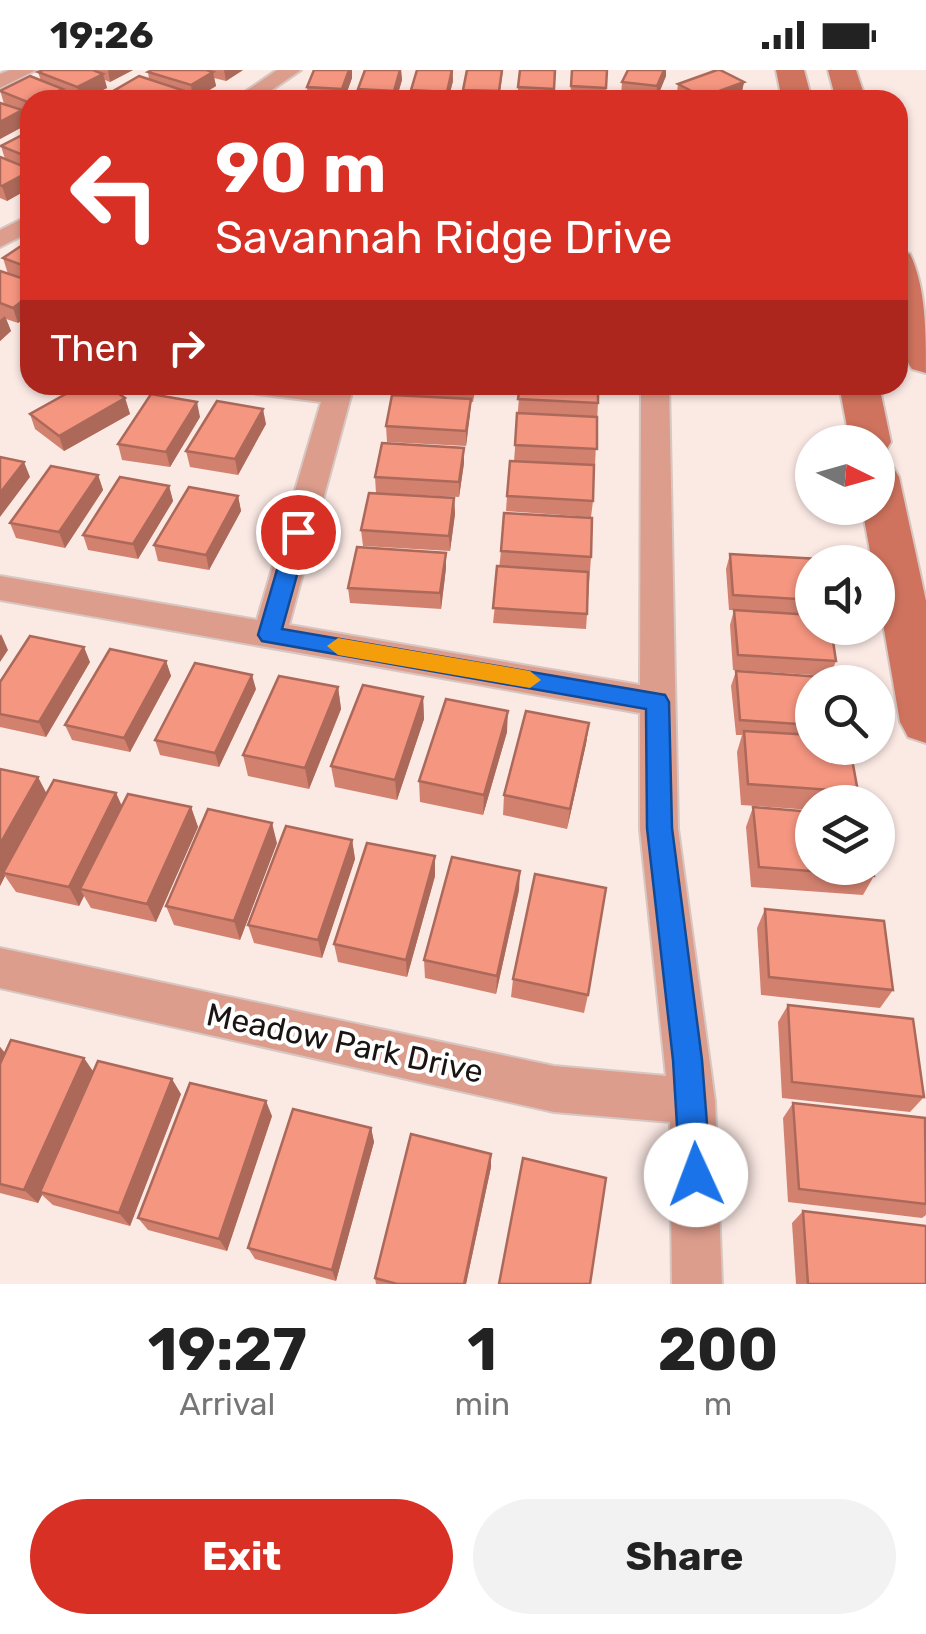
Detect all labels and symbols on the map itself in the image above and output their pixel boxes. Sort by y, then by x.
north arrow [795,425,895,525]
pin [256,490,341,575]
street label: Meadow Park Drive [203,995,487,1091]
position arrow [644,1123,748,1227]

